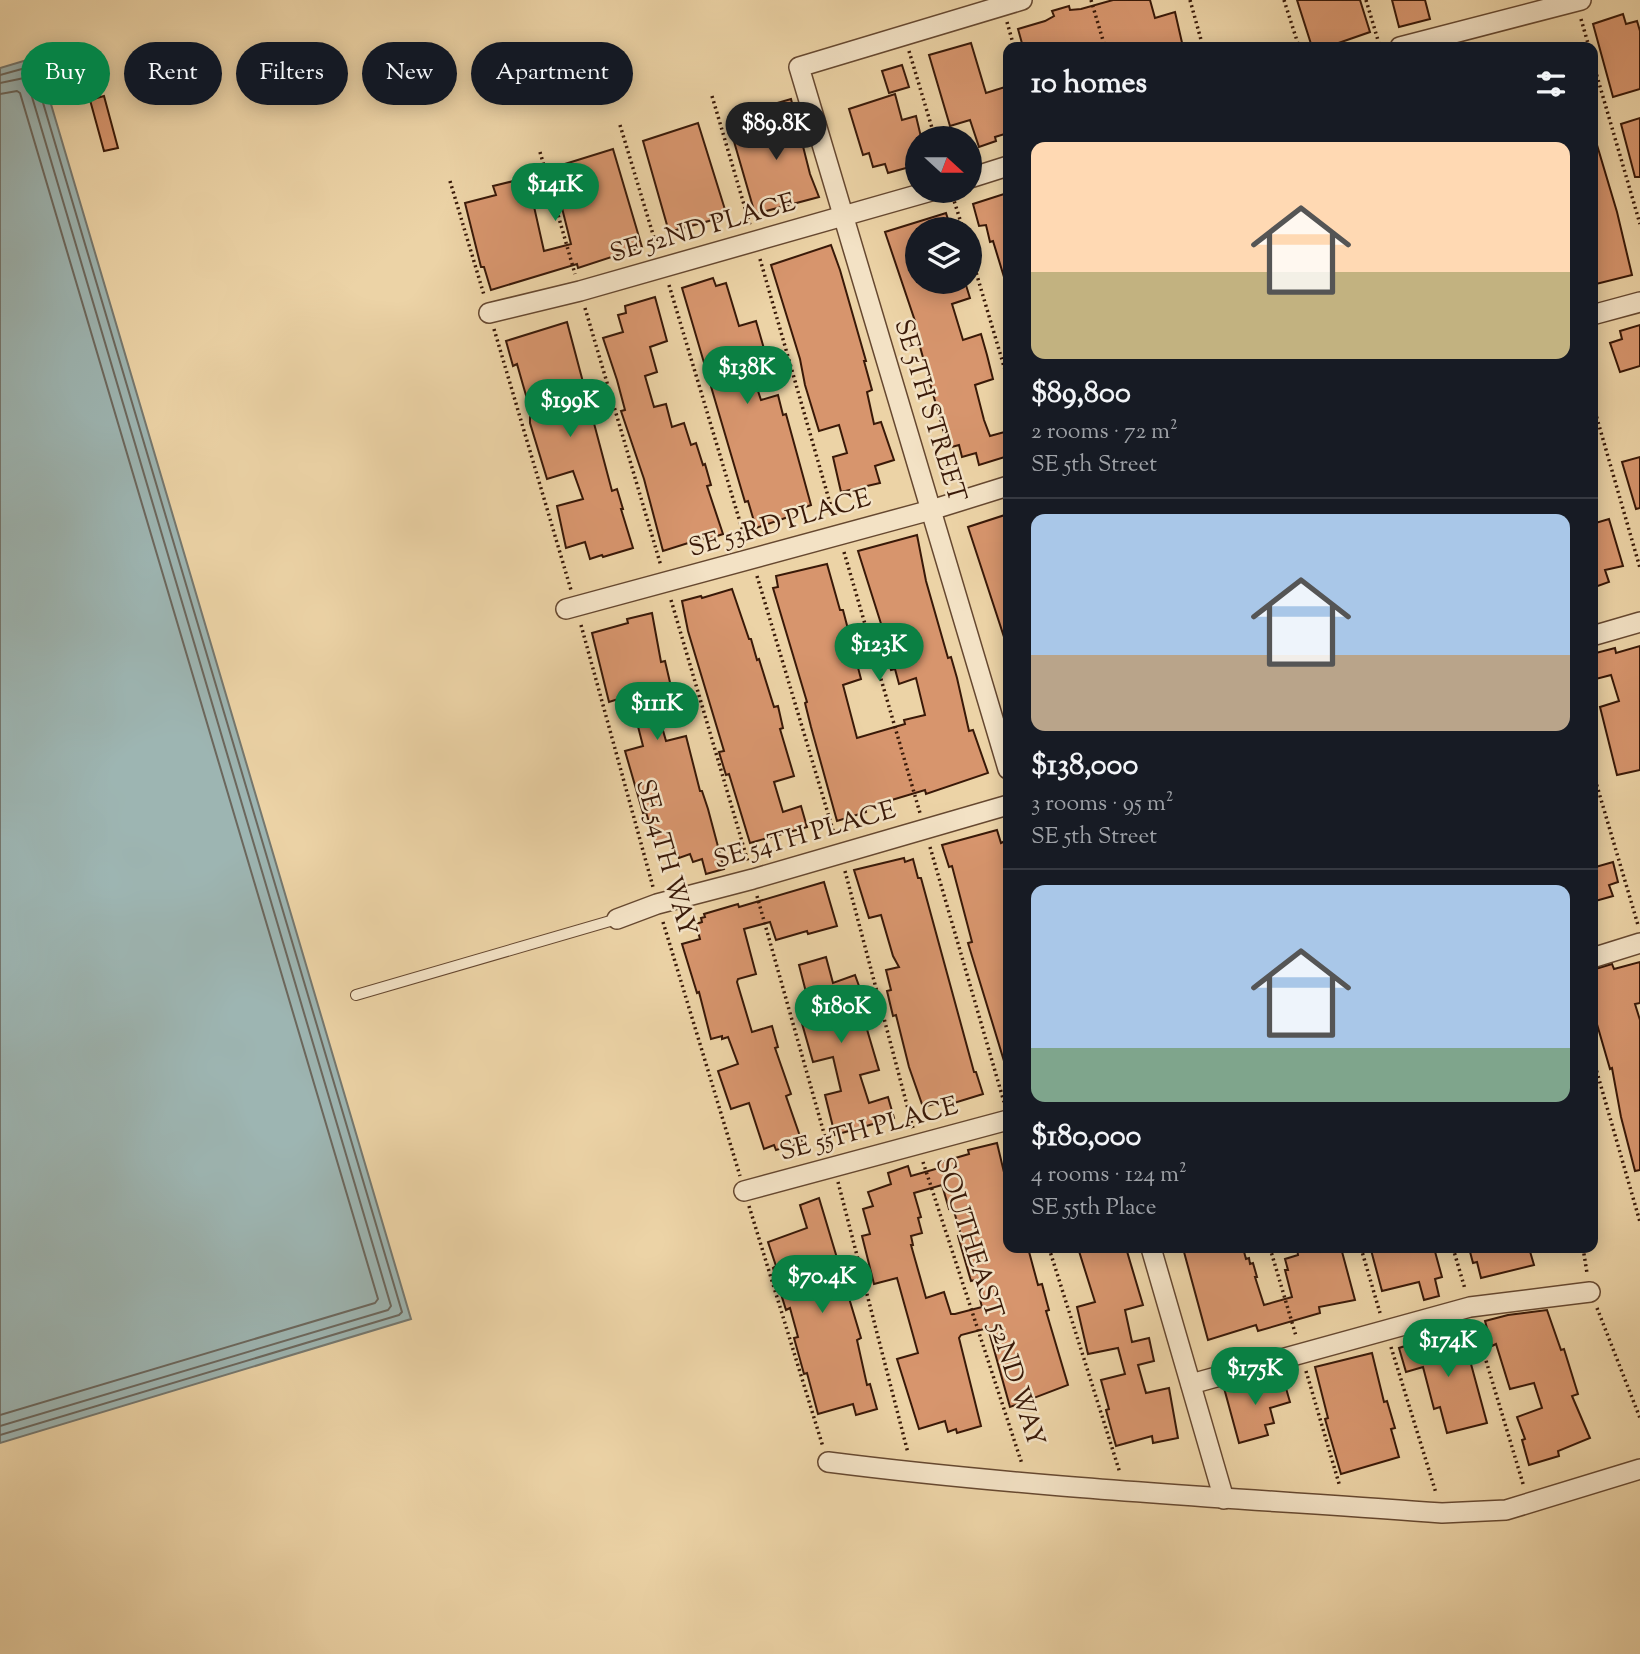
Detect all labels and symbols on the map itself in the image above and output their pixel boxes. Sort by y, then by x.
pin: $89.8K [719,102,833,162]
north arrow [905,126,982,203]
pin: $141K [506,164,604,223]
street label: SE 52ND PLACE [606,185,800,273]
street label: SE 5TH STREET [884,315,974,507]
pin: $138K [698,346,796,406]
pin: $199K [521,380,619,439]
street label: SE 53RD PLACE [685,480,876,568]
pin: $123K [830,624,928,683]
pin: $111K [608,682,706,742]
street label: SE 54TH WAY [625,775,705,941]
street label: SE 54TH PLACE [710,792,901,880]
pin: $180K [792,986,890,1045]
street label: SE 55TH PLACE [775,1088,963,1172]
street label: SOUTHEAST 52ND WAY [925,1152,1053,1452]
pin: $70.4K [765,1256,879,1315]
pin: $174K [1399,1320,1497,1379]
pin: $175K [1206,1348,1304,1407]

